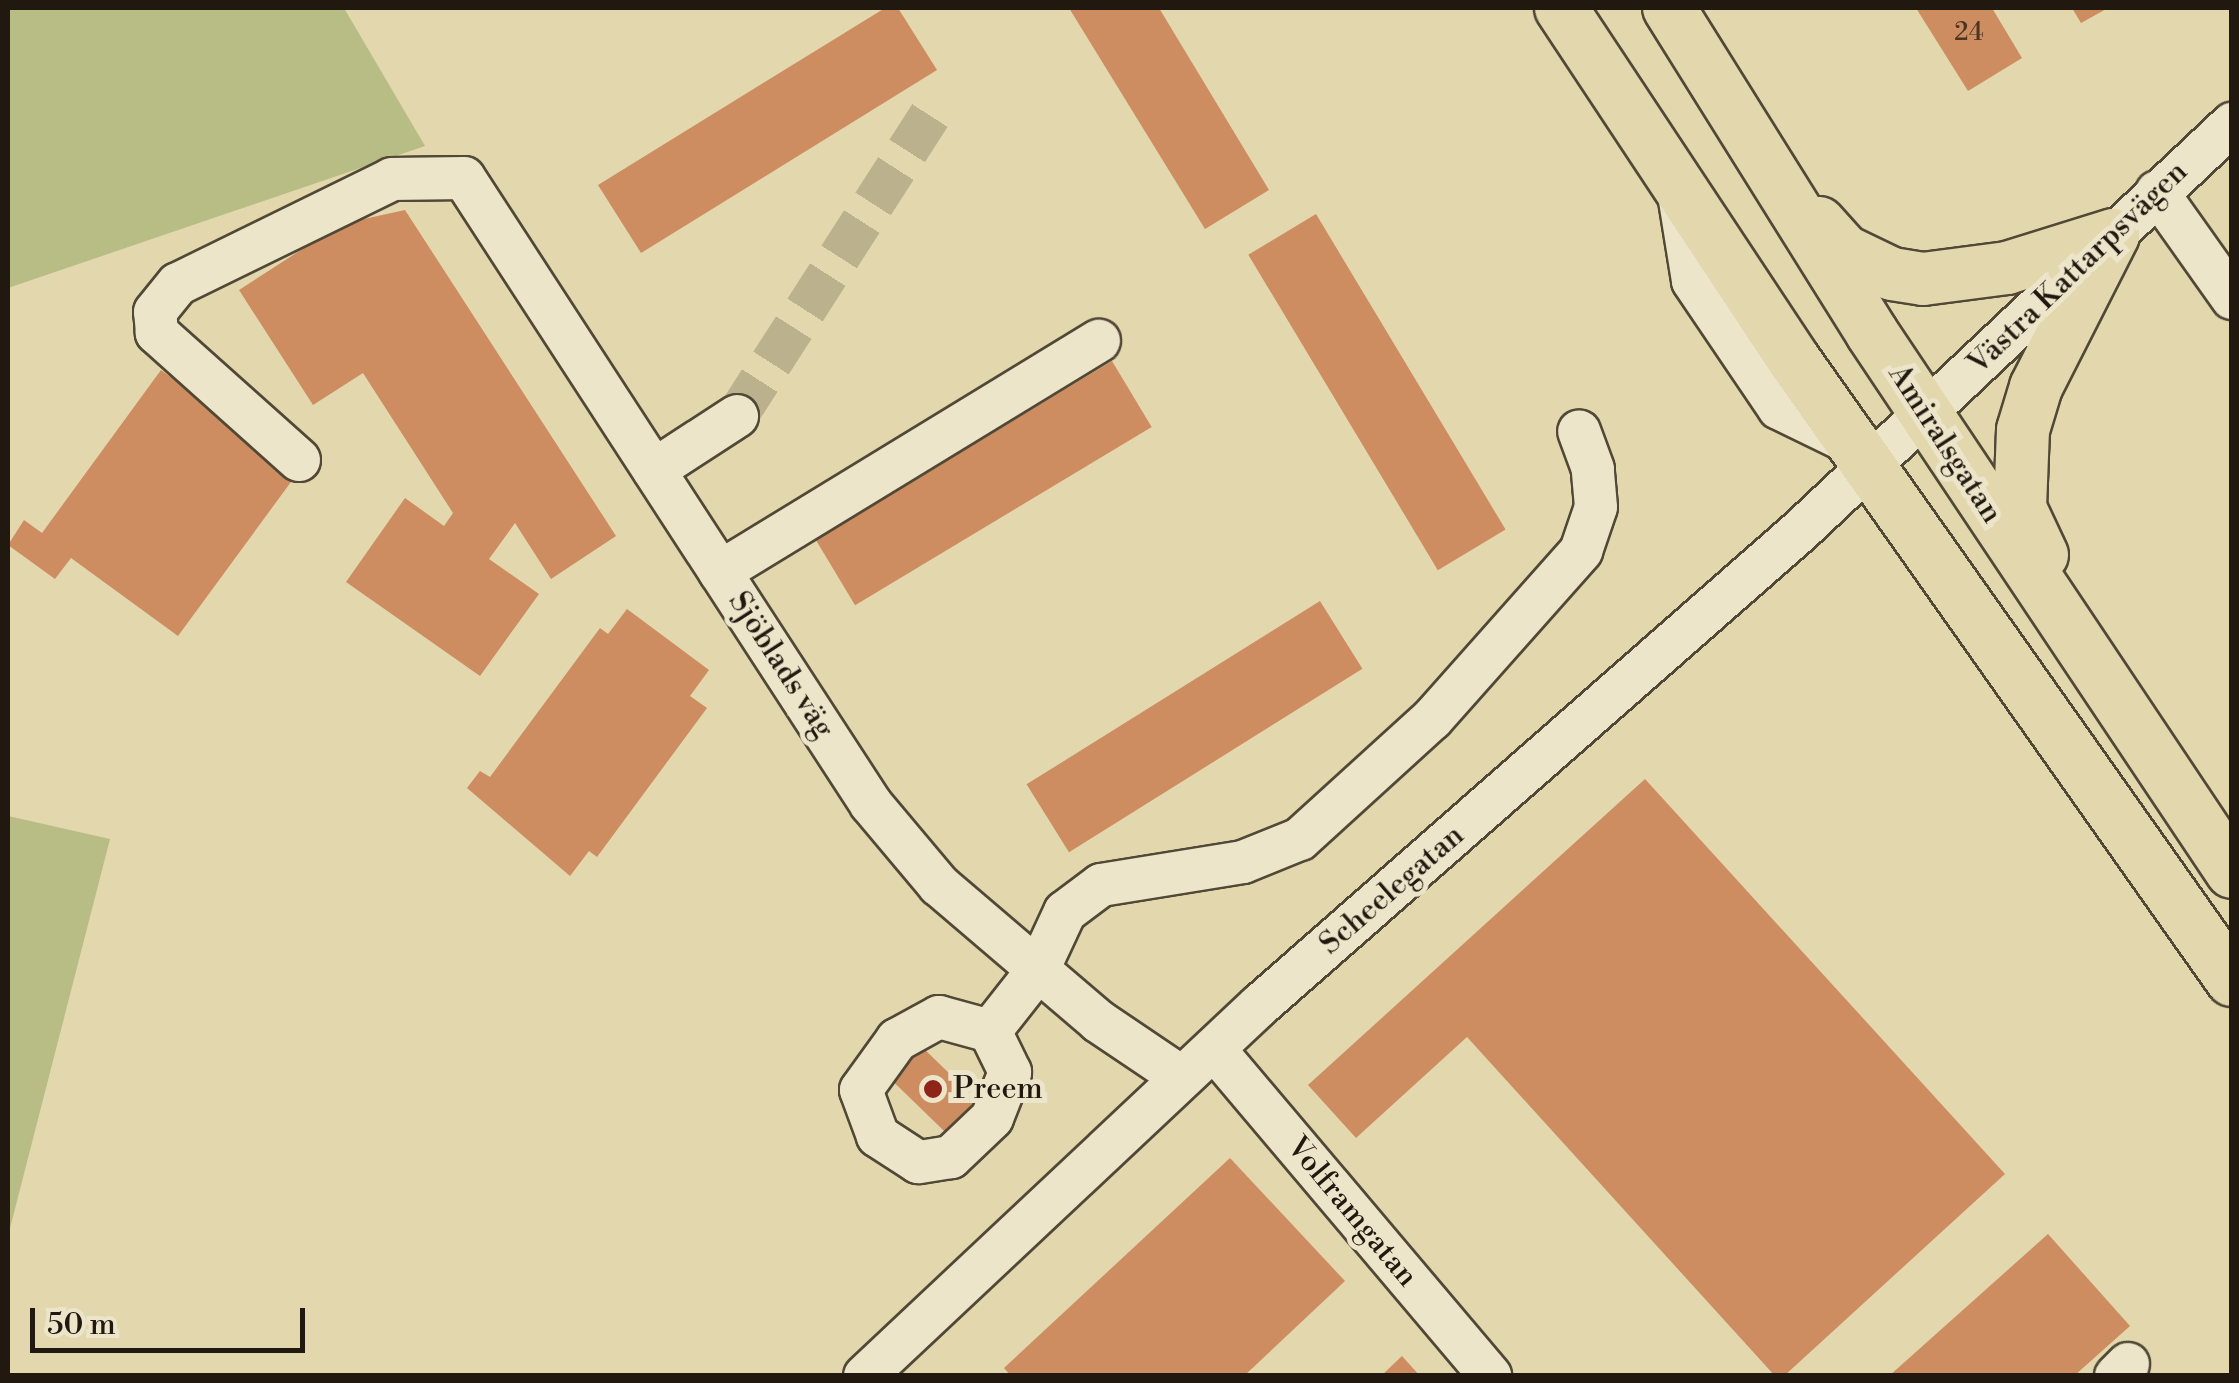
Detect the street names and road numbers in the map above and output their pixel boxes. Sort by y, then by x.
street label: Västra Kattarpsvägen [1961,154,2195,382]
street label: Amiralsgatan [1880,358,2010,530]
street label: Sjöblads väg [720,585,842,745]
street label: Scheelegatan [1313,818,1471,962]
street label: Volframgatan [1279,1130,1425,1294]

